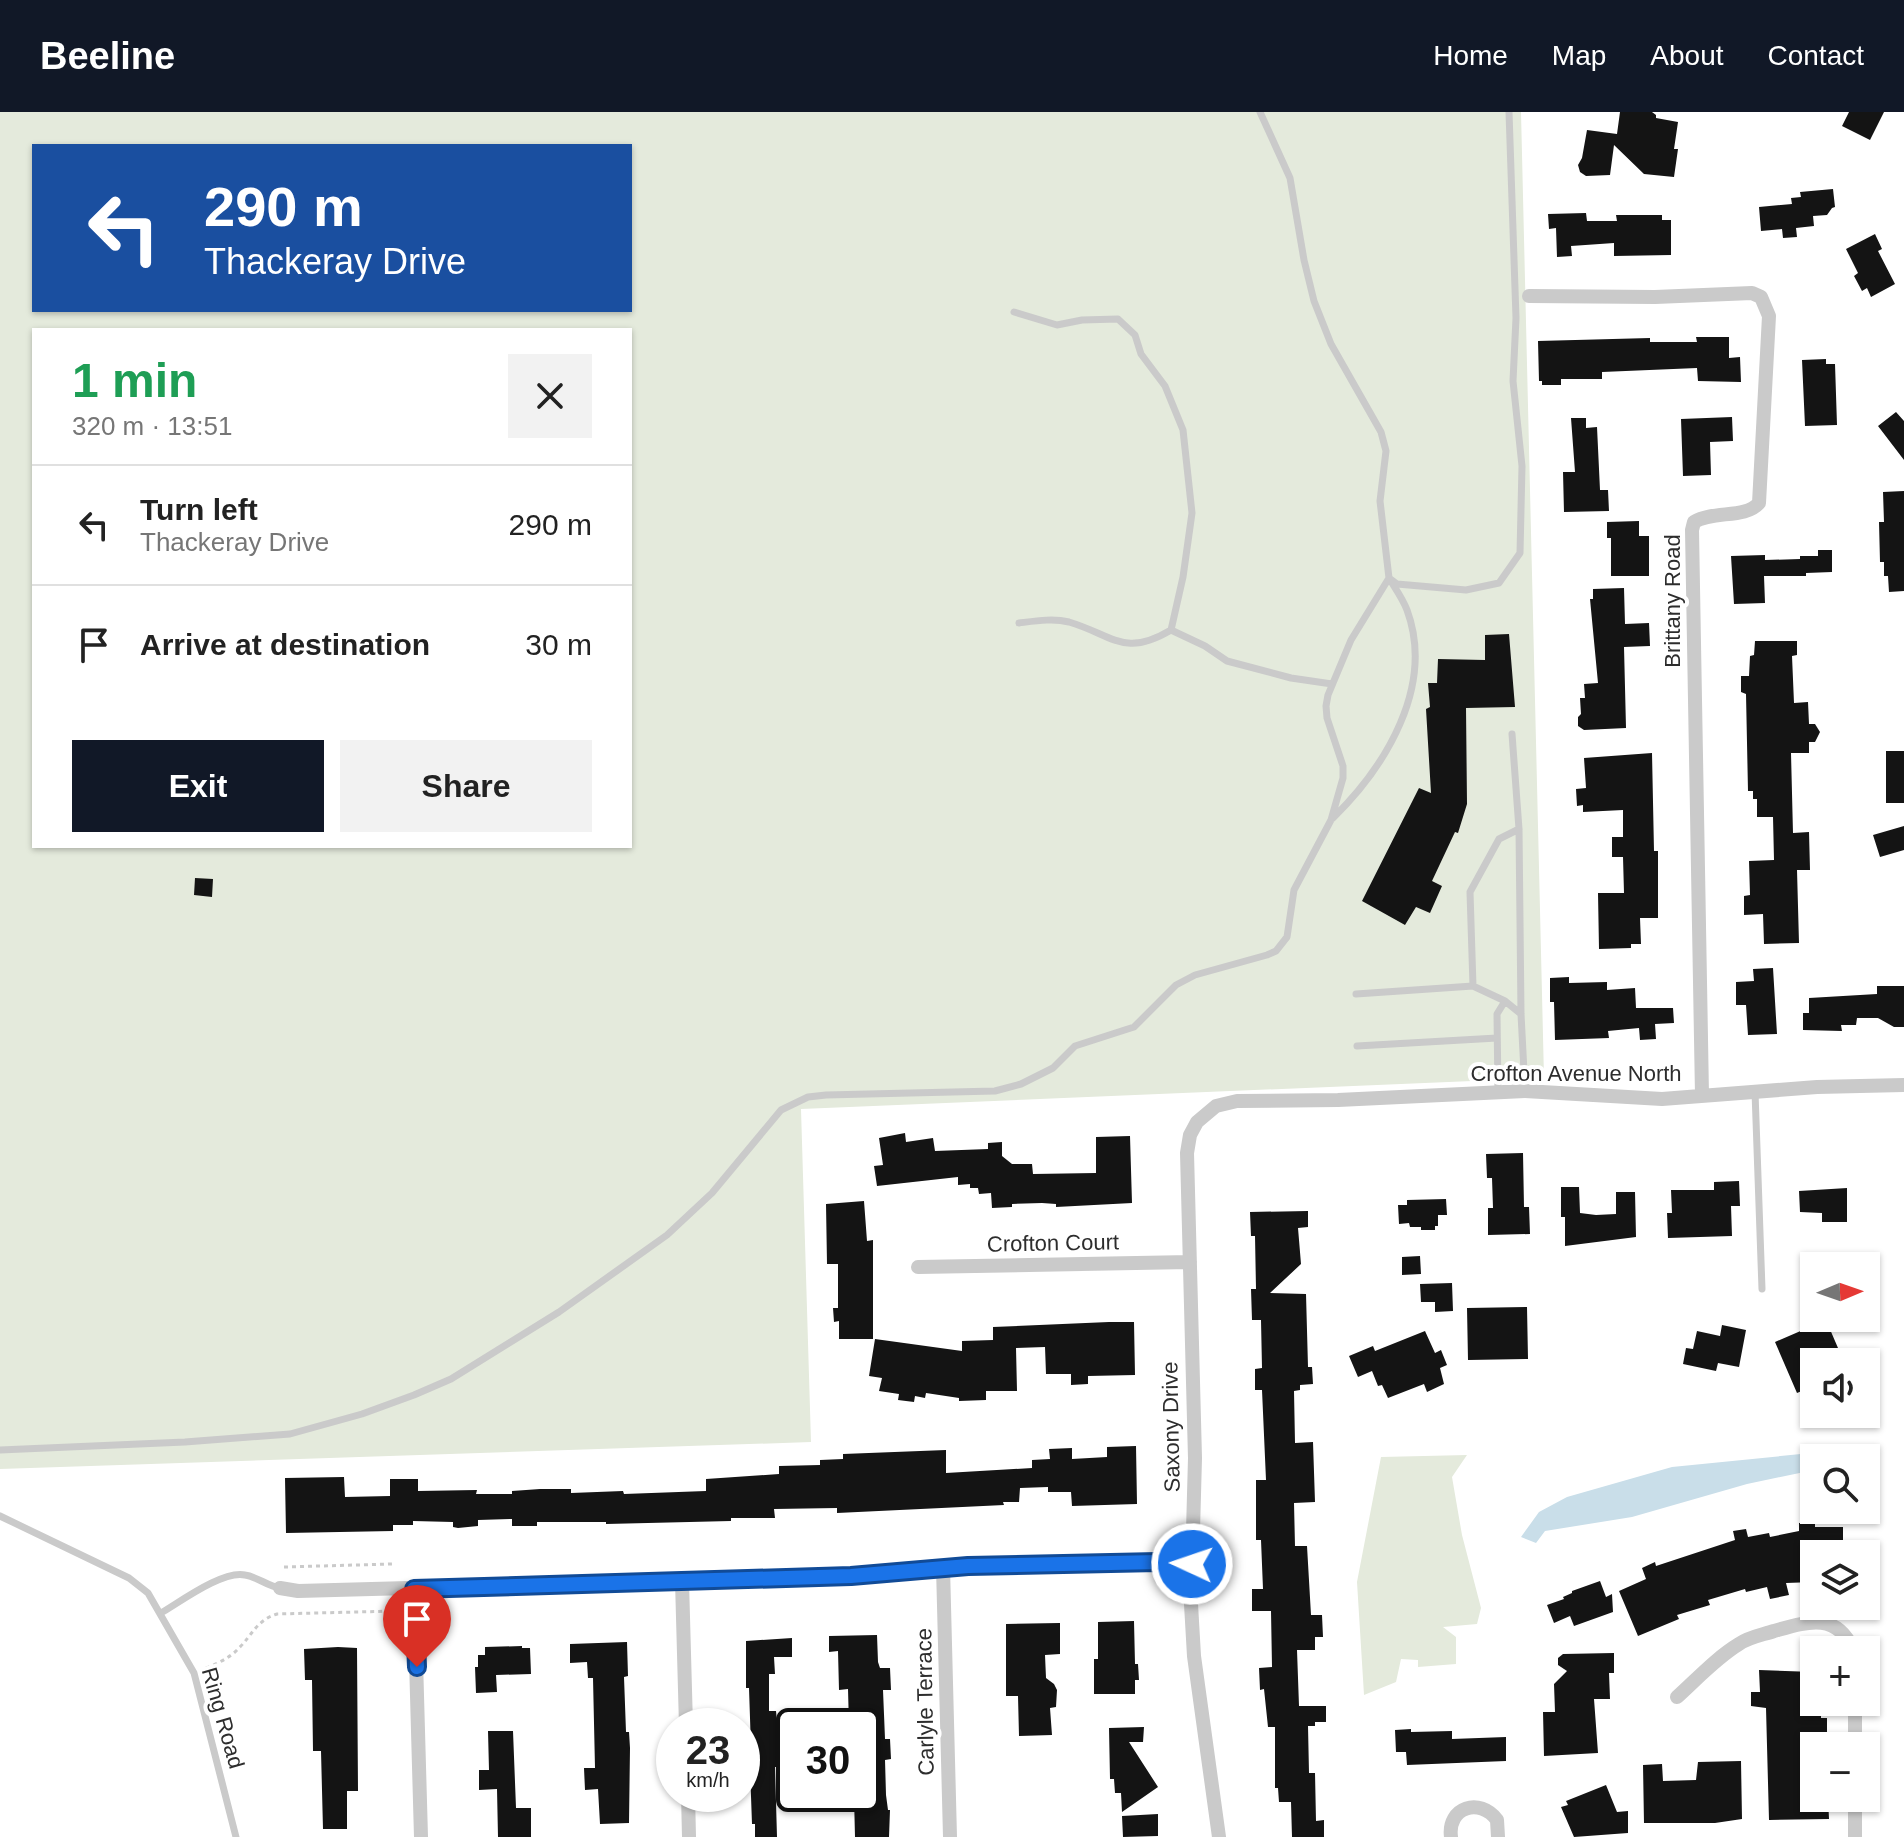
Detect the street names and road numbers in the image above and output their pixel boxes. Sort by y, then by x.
street label: Brittany Road [1660,534,1685,668]
street label: Crofton Avenue North [1470,1061,1682,1086]
street label: Crofton Court [987,1229,1119,1257]
street label: Saxony Drive [1157,1361,1185,1493]
street label: Carlyle Terrace [911,1628,939,1776]
street label: Ring Road [197,1665,249,1771]

